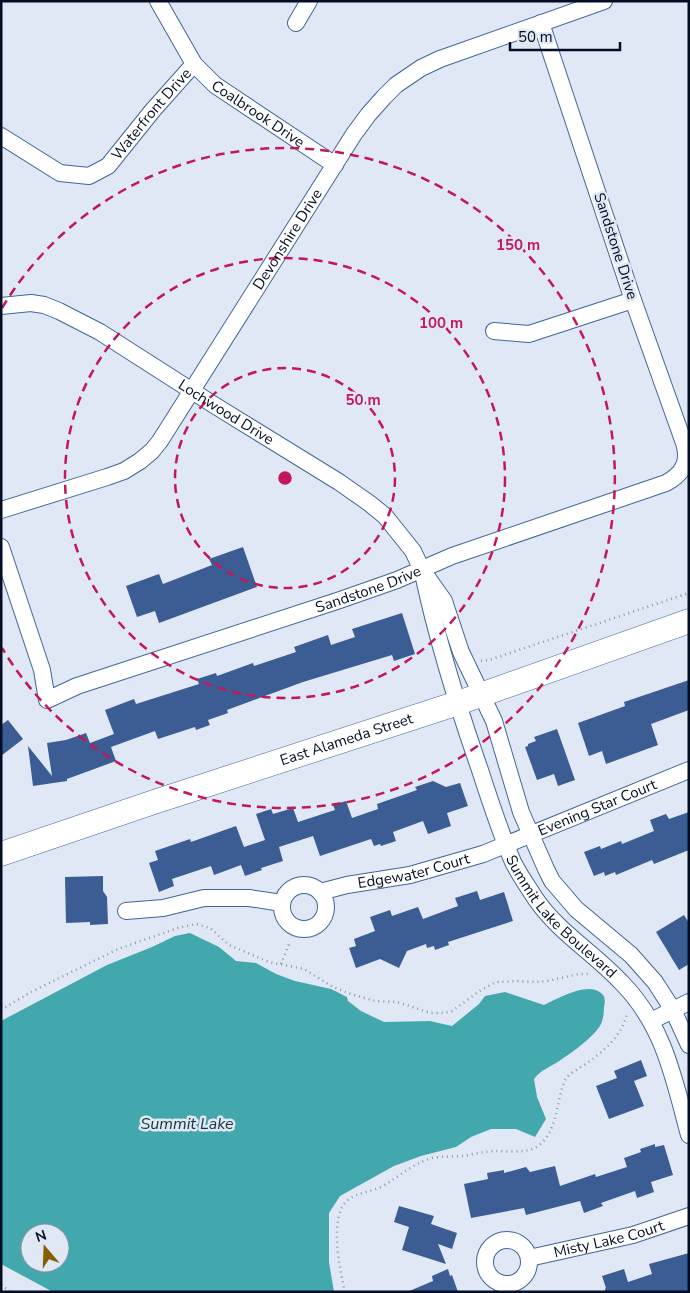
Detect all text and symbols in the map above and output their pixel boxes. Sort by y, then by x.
scale bar [510,20,620,52]
text: 50 m [518,27,553,47]
street label: Waterfront Drive [107,64,196,164]
street label: Coalbrook Drive [208,75,309,152]
street label: Devonshire Drive [248,185,327,293]
street label: Sandstone Drive [589,190,643,302]
text: 150 m [496,235,540,255]
text: 100 m [419,313,463,333]
street label: Lochwood Drive [174,375,278,450]
text: 50 m [345,390,381,410]
centre of rings [276,469,294,487]
street label: Sandstone Drive [313,561,424,617]
street label: East Alameda Street [277,708,416,770]
street label: Evening Star Court [535,774,660,841]
street label: Edgewater Court [356,848,473,893]
street label: Summit Lake Boulevard [501,852,621,982]
water label: Summit Lake [140,1113,234,1135]
street label: Misty Lake Court [552,1215,667,1262]
north arrow [20,1223,70,1273]
text: N [33,1225,49,1247]

